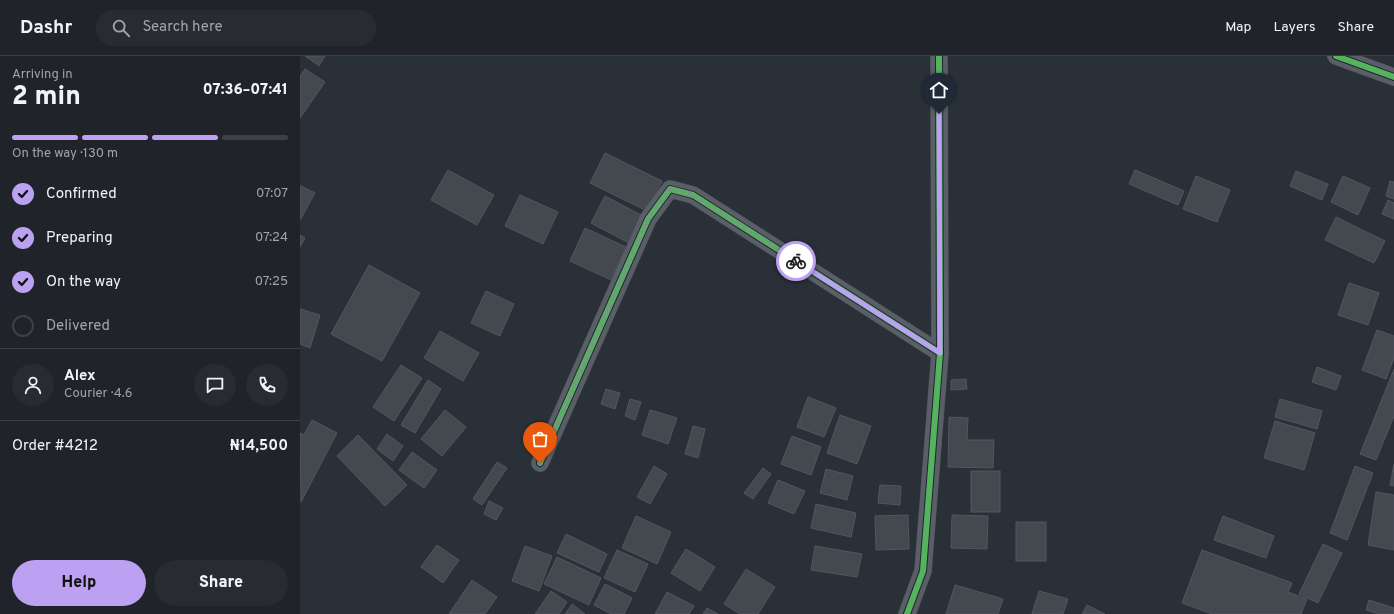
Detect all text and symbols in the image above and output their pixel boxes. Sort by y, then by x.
search box [96,10,376,46]
text: Dashr [20,16,72,40]
icon: search [110,17,132,39]
text: Search here [142,18,223,37]
text: Map [1225,19,1251,36]
text: Layers [1273,19,1315,36]
text: Share [1337,19,1374,36]
text: Arriving in [12,67,73,83]
pin [922,73,956,114]
icon: home [928,79,950,101]
text: 2 min [12,81,81,114]
text: 07:36–07:41 [203,81,288,100]
text: On the way · 130 m [12,146,118,162]
icon: check [12,183,34,205]
text: Confirmed [46,185,117,204]
text: 07:07 [256,186,288,202]
icon: check [12,227,34,249]
text: Preparing [46,229,113,248]
text: 07:24 [255,230,288,246]
courier [776,241,816,281]
icon: bike [785,250,807,272]
icon: check [12,271,34,293]
text: On the way [46,273,121,292]
text: 07:25 [255,274,288,290]
text: Delivered [46,317,110,336]
button: person [12,364,54,406]
button: chat [194,364,236,406]
button: phone [246,364,288,406]
text: Alex [64,367,96,386]
text: Courier · 4.6 [64,386,132,402]
pin [523,422,557,463]
icon: bag [529,428,551,450]
text: Order #4212 [12,437,98,456]
text: ₦14,500 [230,437,288,456]
button: Help [12,560,146,606]
button: Share [154,560,288,606]

